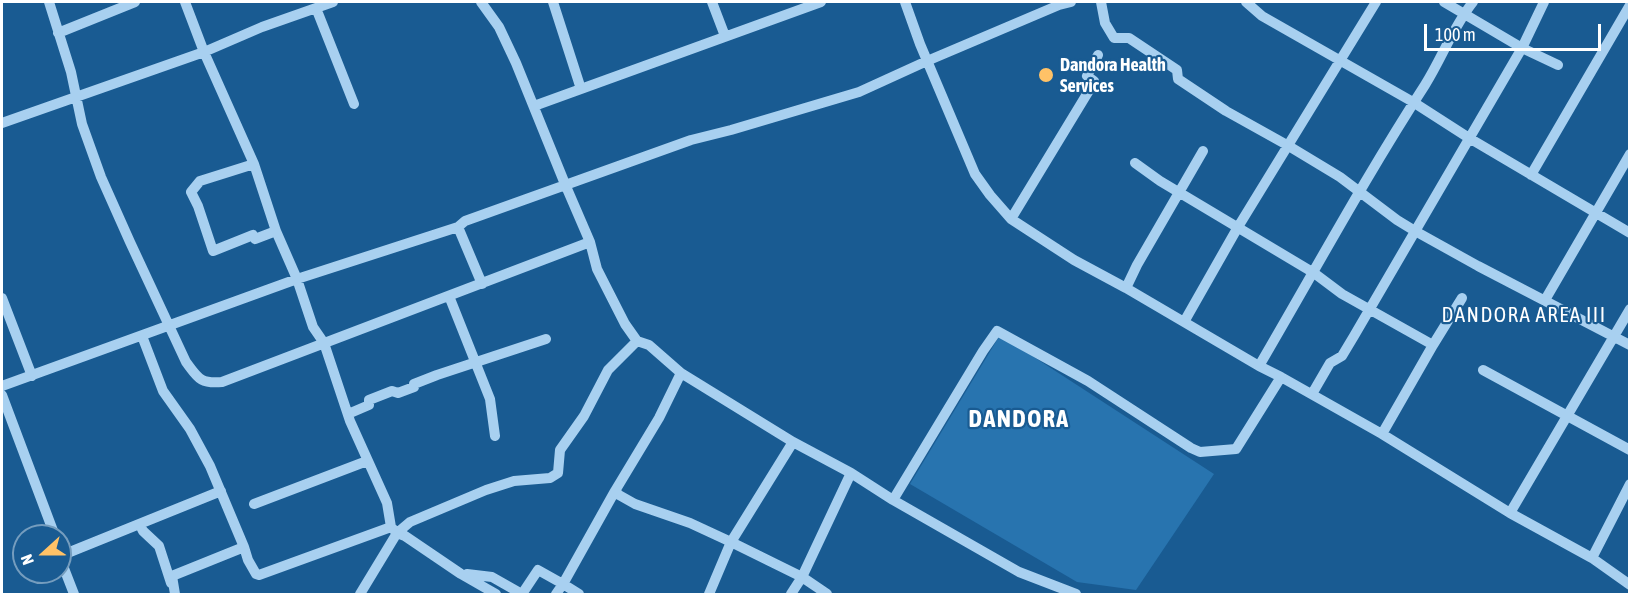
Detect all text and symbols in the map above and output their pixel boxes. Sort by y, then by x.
scale bar [1427,12,1604,50]
text: 100 m [1435,24,1476,45]
place label: Dandora Health Services [1060,54,1166,97]
marker: Dandora Health Services [1037,66,1055,84]
district label: DANDORA AREA III [1441,302,1607,328]
district label: DANDORA [968,405,1070,433]
north arrow [12,524,72,584]
text: N [17,552,37,567]

